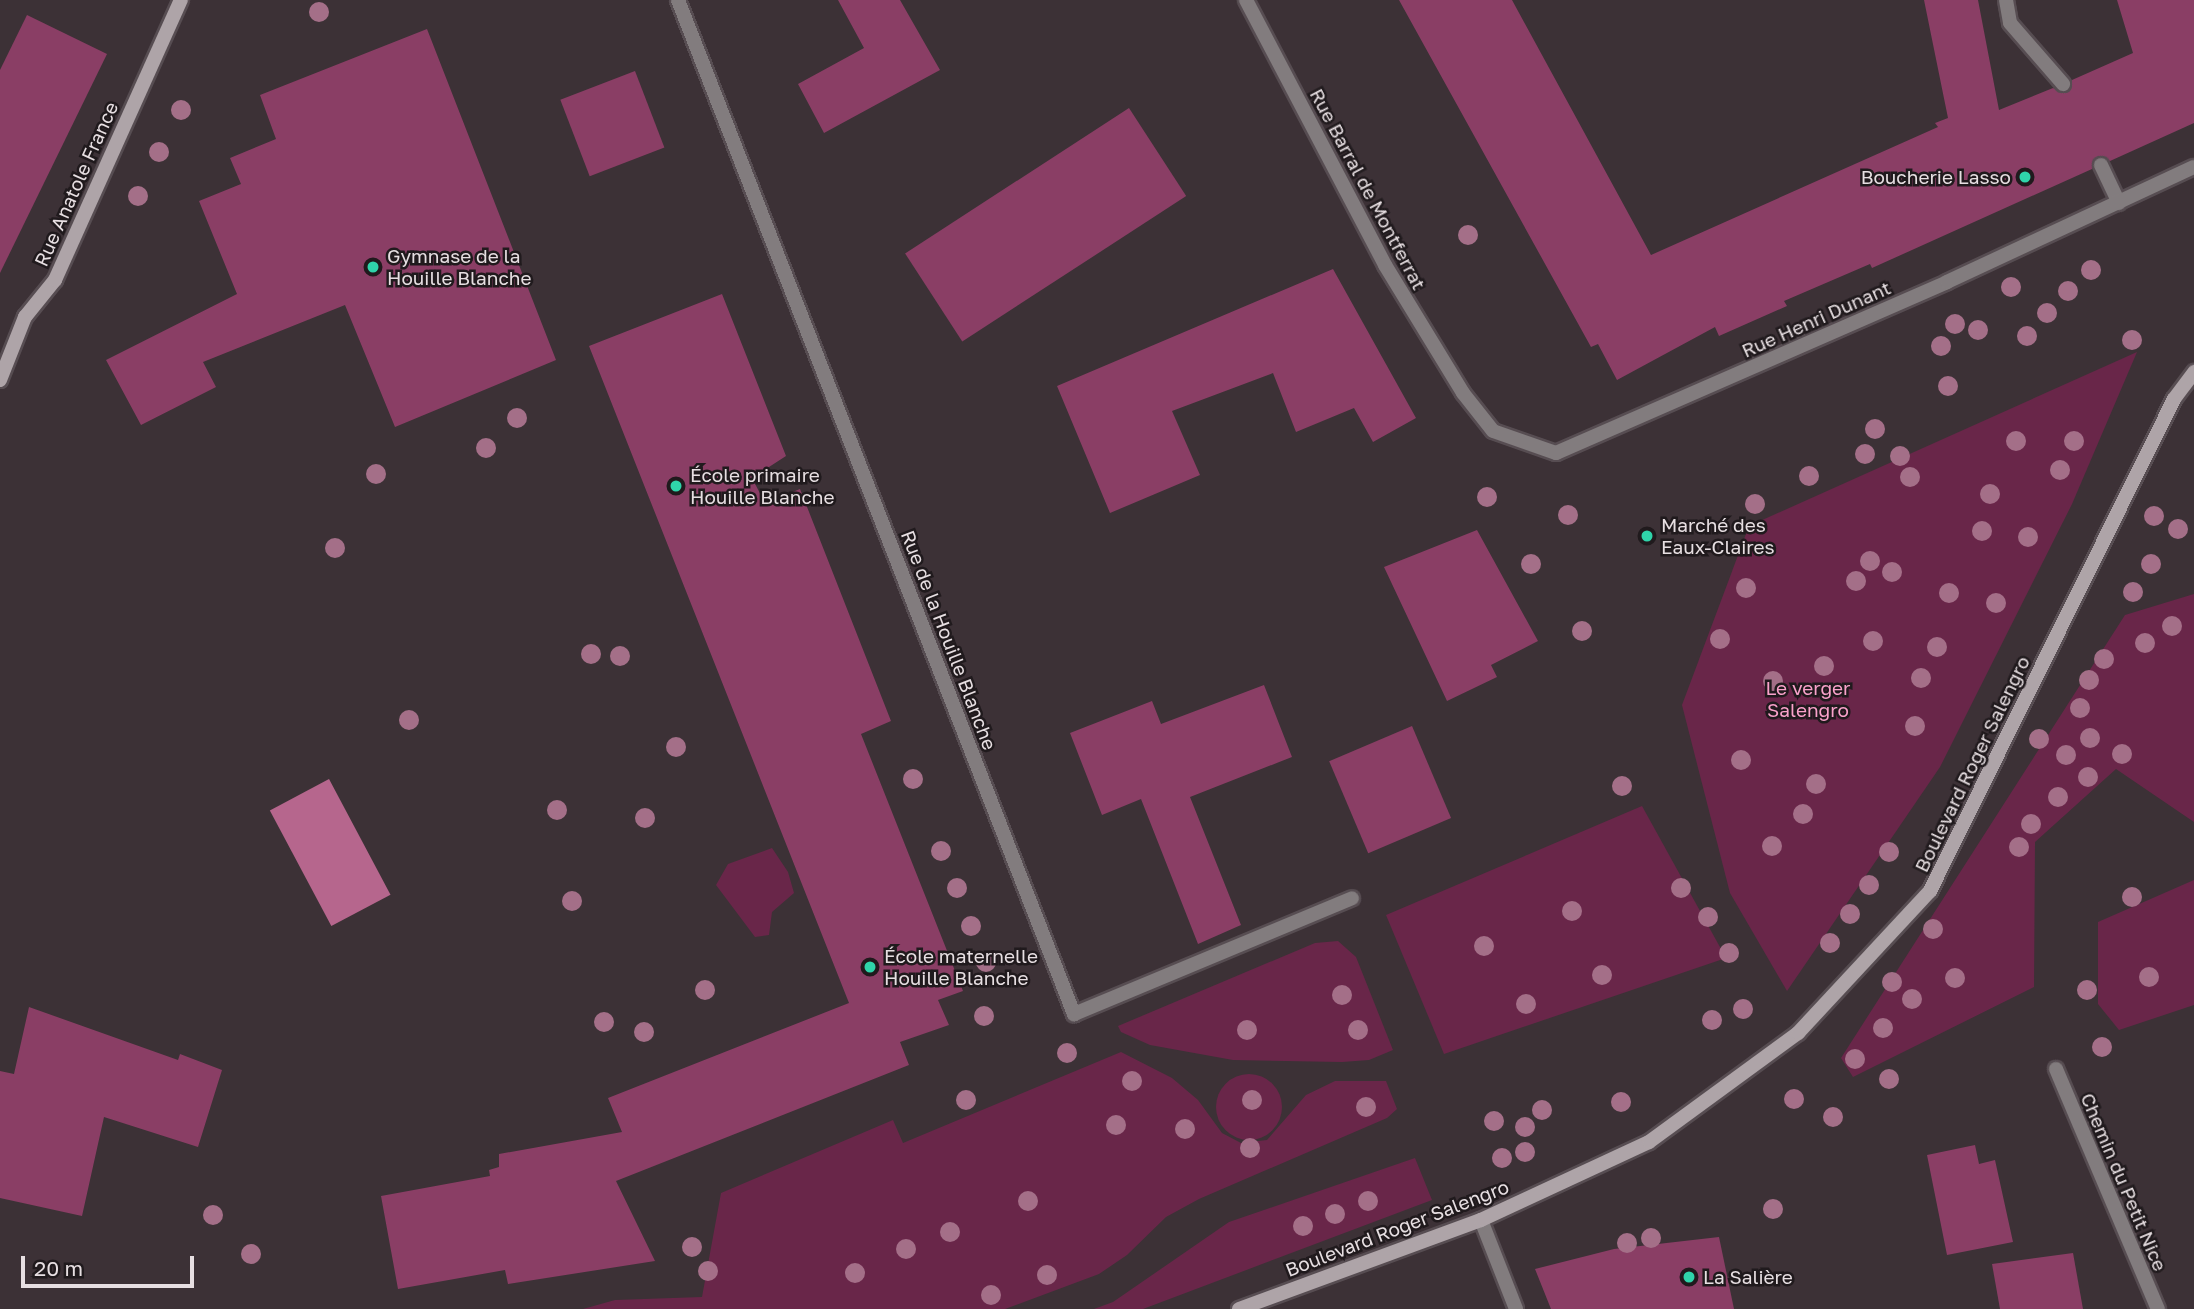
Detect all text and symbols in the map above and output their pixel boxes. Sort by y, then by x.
street label: Rue Barral de Montferrat [1305,85,1431,293]
street label: Rue Anatole France [29,98,123,270]
place label: Boucherie Lasso [1861,166,2011,188]
marker: Boucherie Lasso [2017,169,2033,185]
place label: Gymnase de la Houille Blanche [387,245,531,289]
marker: Gymnase de la Houille Blanche [365,259,381,275]
street label: Rue Henri Dunant [1738,276,1894,362]
place label: École primaire Houille Blanche [690,464,834,508]
marker: École primaire Houille Blanche [668,478,684,494]
place label: Marché des Eaux-Claires [1661,514,1775,558]
street label: Rue de la Houille Blanche [897,527,1001,753]
marker: Marché des Eaux-Claires [1639,528,1655,544]
street label: Boulevard Roger Salengro [1910,652,2034,876]
park label: Le verger Salengro [1765,677,1851,721]
place label: École maternelle Houille Blanche [884,945,1038,989]
marker: École maternelle Houille Blanche [862,959,878,975]
street label: Chemin du Petit Nice [2076,1090,2172,1274]
street label: Boulevard Roger Salengro [1282,1175,1512,1281]
scale bar [24,1242,198,1286]
text: 20 m [34,1255,83,1281]
place label: La Salière [1703,1266,1793,1288]
marker: La Salière [1681,1269,1697,1285]

